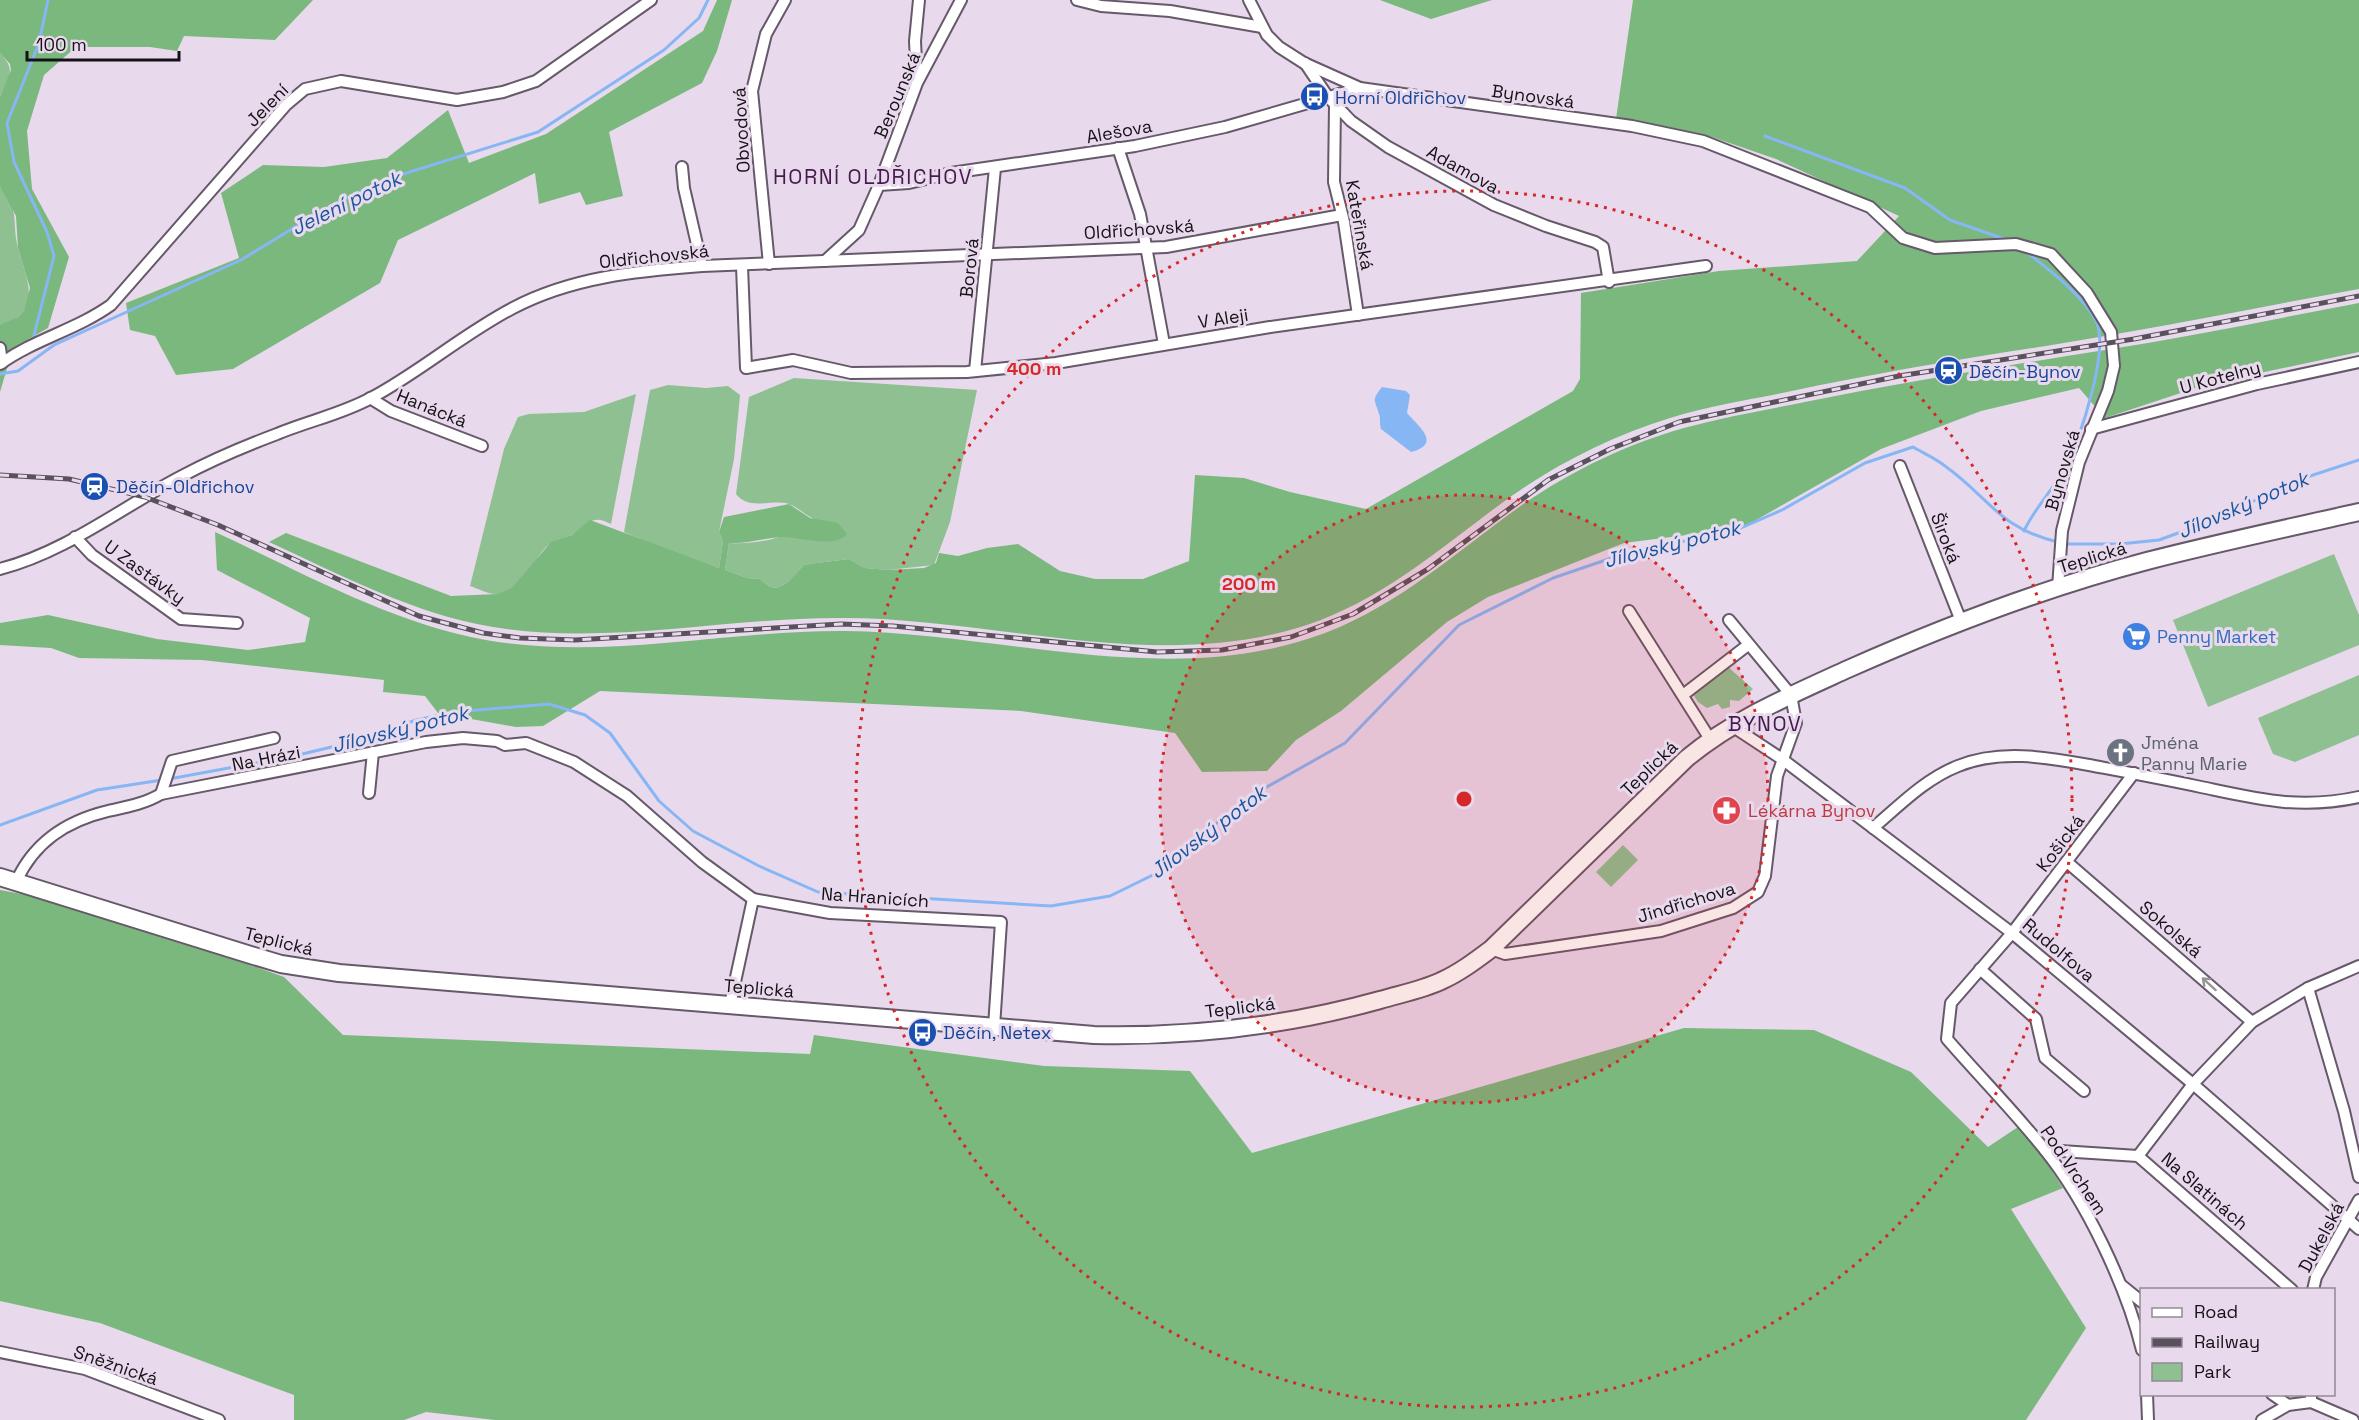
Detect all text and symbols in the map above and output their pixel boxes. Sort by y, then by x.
scale bar [27,24,178,62]
text: 100 m [36,33,87,56]
street label: Berounská [869,48,925,142]
street label: Jelení [241,78,294,131]
street label: Bynovská [1490,79,1576,113]
bus stop icon: Horní Oldřichov [1298,81,1330,113]
place label: Horní Oldřichov [1335,86,1467,109]
street label: Obvodová [727,87,755,173]
street label: Alešova [1084,114,1154,148]
street label: Adamova [1423,140,1503,198]
district label: HORNÍ OLDŘICHOV [773,163,973,190]
water label: Jelení potok [287,164,407,241]
street label: Kateřinská [1341,178,1379,272]
street label: Oldřichovská [1083,214,1195,244]
street label: Borová [954,237,984,299]
street label: Oldřichovská [598,239,710,273]
street label: V Aleji [1196,303,1250,333]
station icon: Děčín-Bynov [1932,355,1964,387]
street label: U Kotelny [2177,355,2263,399]
text: 400 m [1007,357,1061,380]
place label: Děčín-Bynov [1969,360,2081,383]
street label: Hanácká [393,383,471,433]
street label: Bynovská [2039,427,2085,513]
water label: Jílovský potok [2174,465,2314,544]
station icon: Děčín-Oldřichov [79,470,111,502]
place label: Děčín-Oldřichov [116,475,255,498]
street label: Široká [1926,509,1966,567]
water label: Jílovský potok [1601,514,1745,574]
street label: U Zastávky [100,535,190,609]
street label: Teplická [2055,536,2129,578]
text: 200 m [1222,572,1276,595]
supermarket icon: Penny Market [2120,620,2152,652]
place label: Penny Market [2157,625,2276,648]
water label: Jílovský potok [329,699,473,759]
district label: BYNOV [1728,710,1802,737]
place label: Jména Panny Marie [2141,731,2247,775]
street label: Teplická [1616,735,1682,801]
church icon: Jména Panny Marie [2104,736,2136,768]
street label: Na Hrázi [230,740,302,776]
water label: Jílovský potok [1144,778,1273,884]
centre of rings [1454,789,1474,809]
pharmacy icon: Lékárna Bynov [1711,794,1743,826]
place label: Lékárna Bynov [1748,799,1876,822]
street label: Košická [2031,810,2089,876]
street label: Jindřichova [1634,876,1738,928]
street label: Na Hranicích [820,882,930,912]
street label: Sokolská [2135,895,2207,963]
street label: Rudolfova [2018,913,2100,987]
street label: Teplická [242,921,316,961]
street label: Teplická [723,973,795,1003]
one-way arrow [2201,977,2216,991]
street label: Teplická [1204,991,1276,1023]
bus stop icon: Děčín, Netex [906,1016,938,1048]
place label: Děčín, Netex [943,1021,1051,1044]
street label: Pod Vrchem [2036,1121,2112,1219]
street label: Na Slatinách [2157,1147,2253,1235]
street label: Dukelská [2293,1198,2349,1276]
legend [2140,1288,2335,1396]
text: Road [2194,1300,2238,1323]
text: Railway [2194,1330,2260,1353]
street label: Sněžnická [71,1340,161,1390]
text: Park [2194,1360,2232,1383]

